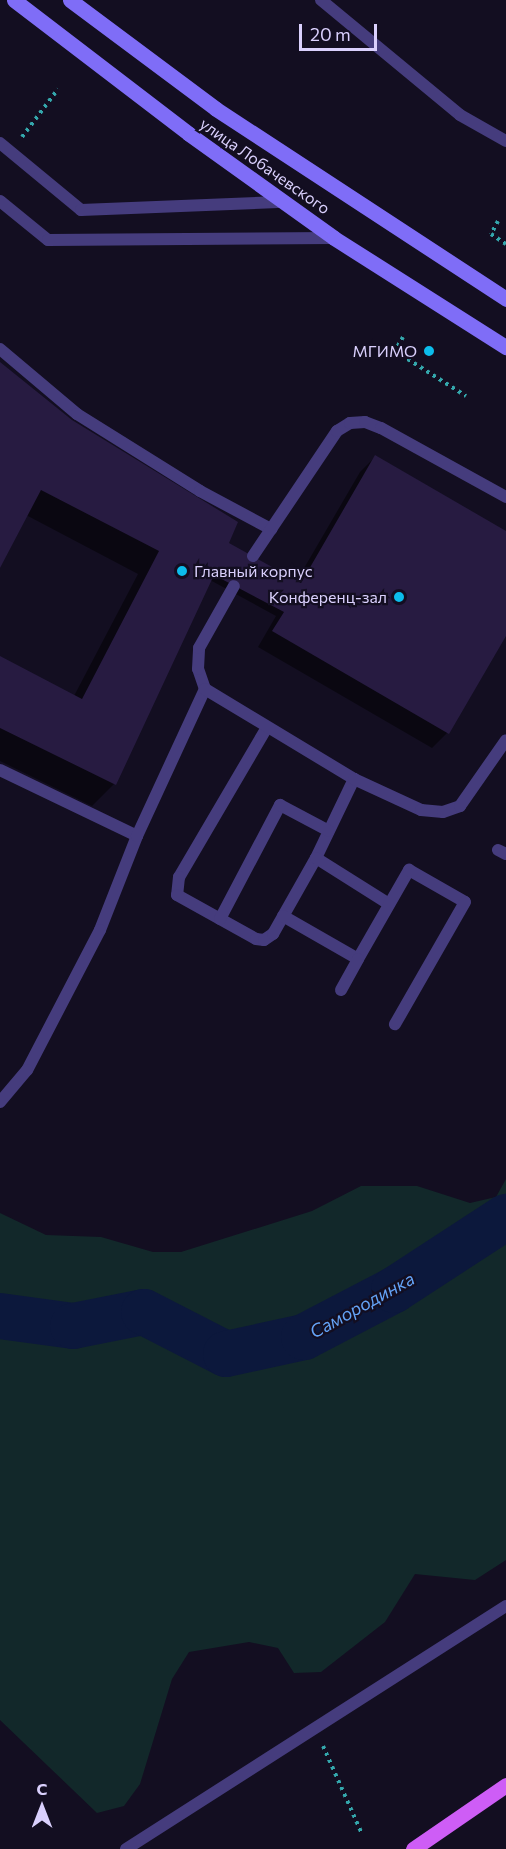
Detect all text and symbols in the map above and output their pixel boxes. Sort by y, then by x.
scale bar [302,12,380,50]
text: 20 m [310,23,351,45]
street label: улица Лобачевского [196,114,334,218]
place label: МГИМО [352,341,417,361]
marker: МГИМО [422,344,436,358]
place label: Главный корпус [194,561,313,581]
marker: Главный корпус [175,564,189,578]
place label: Конференц-зал [269,587,387,607]
marker: Конференц-зал [392,590,406,604]
water label: Самородинка [306,1267,418,1343]
north arrow [12,1777,72,1837]
text: С [37,1779,47,1798]

